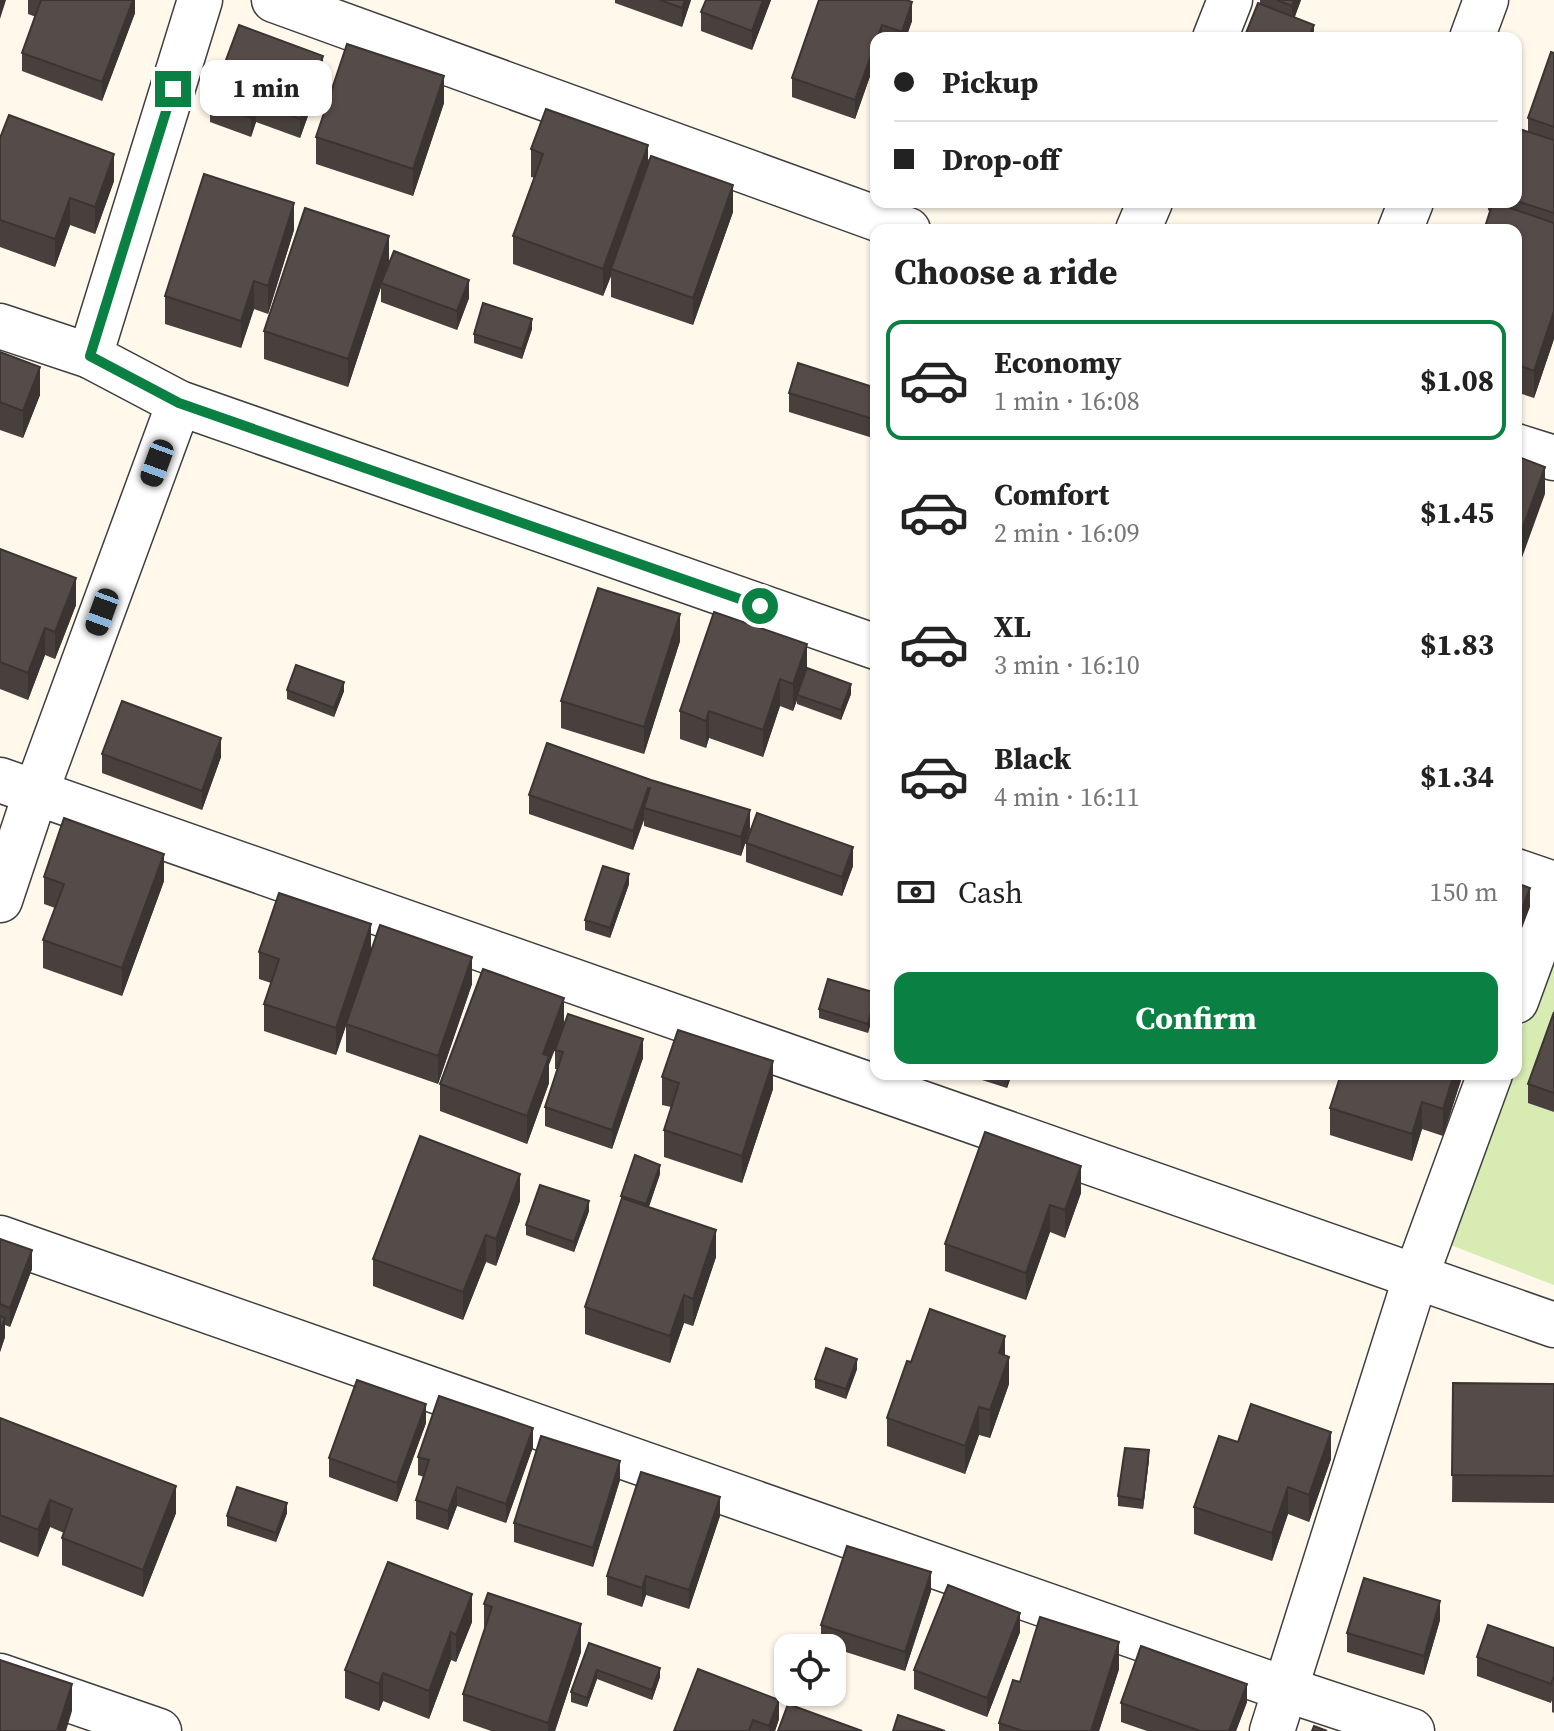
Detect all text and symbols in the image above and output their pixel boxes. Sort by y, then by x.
callout: 1 min [201,61,333,117]
text: Pickup [942,62,1038,103]
text: 1 min [232,70,300,106]
route end [155,71,191,107]
text: Drop-off [942,139,1060,180]
text: Choose a ride [894,247,1117,296]
text: Economy [994,342,1122,383]
icon: car [898,344,970,416]
text: $1.08 [1420,360,1494,401]
text: 1 min · 16:08 [994,383,1140,419]
car [138,436,176,490]
text: Comfort [994,474,1109,515]
icon: car [898,476,970,548]
text: $1.45 [1420,492,1494,533]
text: 2 min · 16:09 [994,515,1140,551]
car [83,585,121,639]
route start [742,588,778,624]
text: XL [994,606,1031,647]
icon: car [898,608,970,680]
text: $1.83 [1420,624,1494,665]
text: 3 min · 16:10 [994,647,1140,683]
text: Black [994,738,1071,779]
icon: car [898,740,970,812]
text: $1.34 [1420,756,1494,797]
text: 4 min · 16:11 [994,779,1140,815]
icon: cash [894,870,938,914]
text: Cash [958,872,1023,913]
text: 150 m [1430,874,1498,910]
button: Confirm [894,972,1498,1064]
map controls [774,1634,846,1706]
button: locate [774,1634,846,1706]

